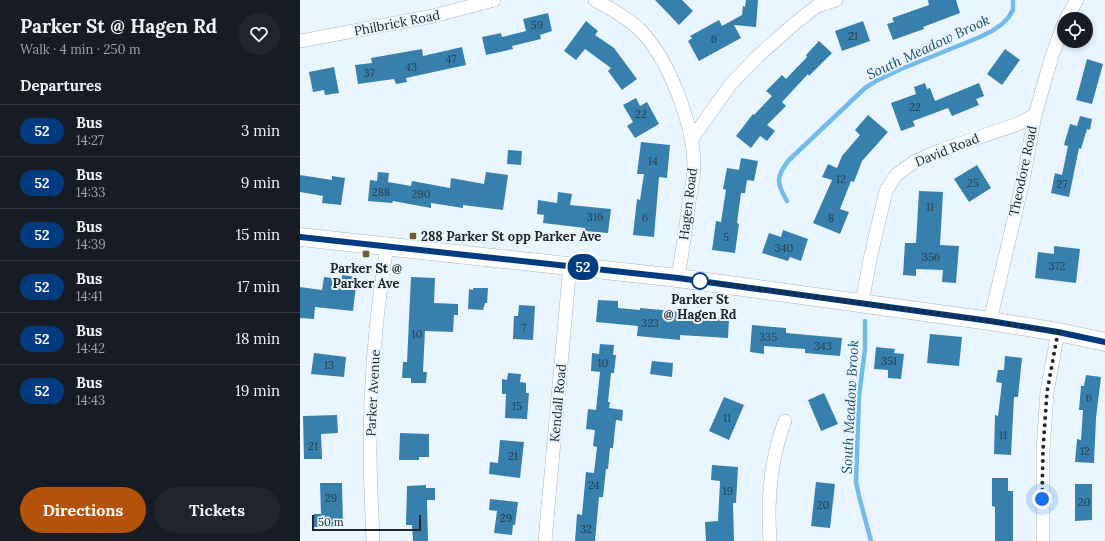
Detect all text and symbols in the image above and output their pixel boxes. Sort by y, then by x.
street label: Philbrick Road [353,6,442,40]
water label: South Meadow Brook [863,11,993,83]
map controls [1057,12,1093,48]
button: locate [1057,12,1093,48]
button: heart [238,13,280,55]
text: Parker St @ Hagen Rd [20,14,217,38]
house number: 59 [531,18,543,32]
house number: 21 [848,29,858,43]
house number: 6 [711,32,717,46]
text: Walk · 4 min · 250 m [20,41,141,58]
house number: 47 [445,52,457,66]
house number: 43 [405,60,417,74]
house number: 37 [364,66,374,80]
text: Departures [20,76,101,95]
house number: 22 [909,100,921,114]
house number: 22 [635,107,647,121]
text: Bus [76,113,102,132]
text: 3 min [241,121,280,140]
text: 52 [34,122,50,140]
street label: Theodore Road [1005,124,1041,218]
street label: David Road [912,129,982,171]
text: 14:27 [76,132,104,149]
house number: 14 [648,154,658,168]
text: Bus [76,165,102,184]
street label: Hagen Road [675,167,701,241]
house number: 12 [836,172,846,186]
text: 9 min [241,173,280,192]
text: 52 [34,174,50,192]
house number: 25 [967,176,979,190]
house number: 27 [1057,177,1067,191]
text: 14:33 [76,184,106,201]
house number: 288 [372,185,390,199]
house number: 290 [411,187,431,201]
house number: 11 [926,200,934,214]
house number: 316 [587,210,603,224]
house number: 6 [642,211,648,225]
house number: 8 [828,211,834,225]
text: Bus [76,217,102,236]
text: 15 min [236,225,280,244]
text: 52 [34,226,50,244]
place label: 288 Parker St opp Parker Ave [421,228,601,245]
house number: 5 [723,230,729,244]
marker: 288 Parker St opp Parker Ave [408,231,418,241]
text: 14:39 [76,236,106,253]
house number: 340 [775,241,794,255]
marker: Parker St @ Parker Ave [361,249,371,259]
house number: 356 [922,250,940,264]
line badge: 52 [565,254,601,280]
text: 52 [575,258,591,276]
house number: 372 [1049,259,1066,273]
place label: Parker St @ Parker Ave [330,260,402,292]
text: Bus [76,269,102,288]
marker: Parker St @ Hagen Rd [691,272,709,290]
text: 17 min [237,277,280,296]
text: 52 [34,278,50,296]
text: 14:41 [76,288,103,305]
place label: Parker St @ Hagen Rd [663,291,737,323]
house number: 323 [641,316,659,330]
text: Bus [76,321,102,340]
house number: 7 [521,321,527,335]
house number: 10 [412,327,423,341]
text: 18 min [235,329,280,348]
text: 52 [34,330,50,348]
house number: 335 [759,330,777,344]
house number: 343 [814,339,832,353]
text: 14:42 [76,340,105,357]
water label: South Meadow Brook [838,340,862,474]
street label: Parker Avenue [362,349,384,437]
house number: 351 [881,354,897,368]
house number: 10 [598,356,609,370]
house number: 13 [324,358,334,372]
street label: Kendall Road [546,363,570,443]
text: Bus [76,373,102,392]
text: 19 min [235,381,280,400]
text: 52 [34,382,50,400]
house number: 6 [1086,391,1092,405]
text: 14:43 [76,392,105,409]
house number: 15 [512,399,522,413]
house number: 11 [723,411,731,425]
house number: 11 [999,428,1007,442]
house number: 21 [308,439,318,453]
house number: 12 [1080,444,1090,458]
house number: 21 [508,449,518,463]
house number: 24 [588,478,600,492]
house number: 19 [723,484,733,498]
button: Directions [20,487,146,533]
button: Tickets [154,487,280,533]
your location [1032,489,1052,509]
house number: 29 [325,491,337,505]
house number: 20 [1078,495,1091,509]
house number: 20 [817,498,830,512]
house number: 29 [500,511,512,525]
scale bar [312,513,421,532]
text: 50 m [318,515,344,529]
house number: 32 [580,522,592,536]

